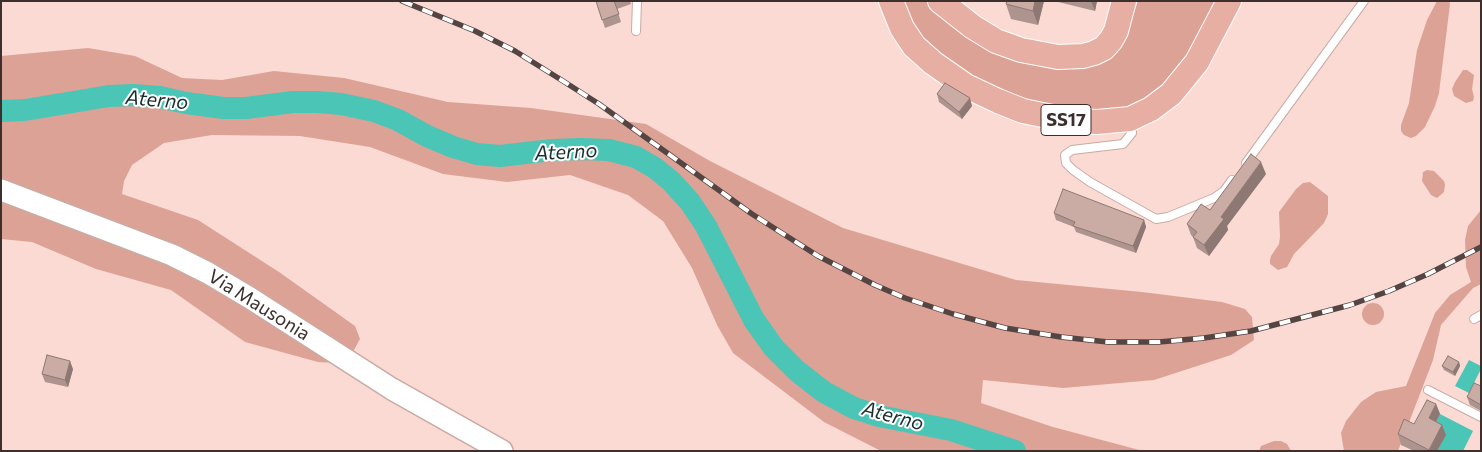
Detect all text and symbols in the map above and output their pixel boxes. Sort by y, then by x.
water label: Aterno [125,85,189,115]
road number: SS17 [1041,104,1091,136]
water label: Aterno [534,138,598,166]
street label: Via Mausonia [204,265,314,345]
water label: Aterno [860,396,926,436]

